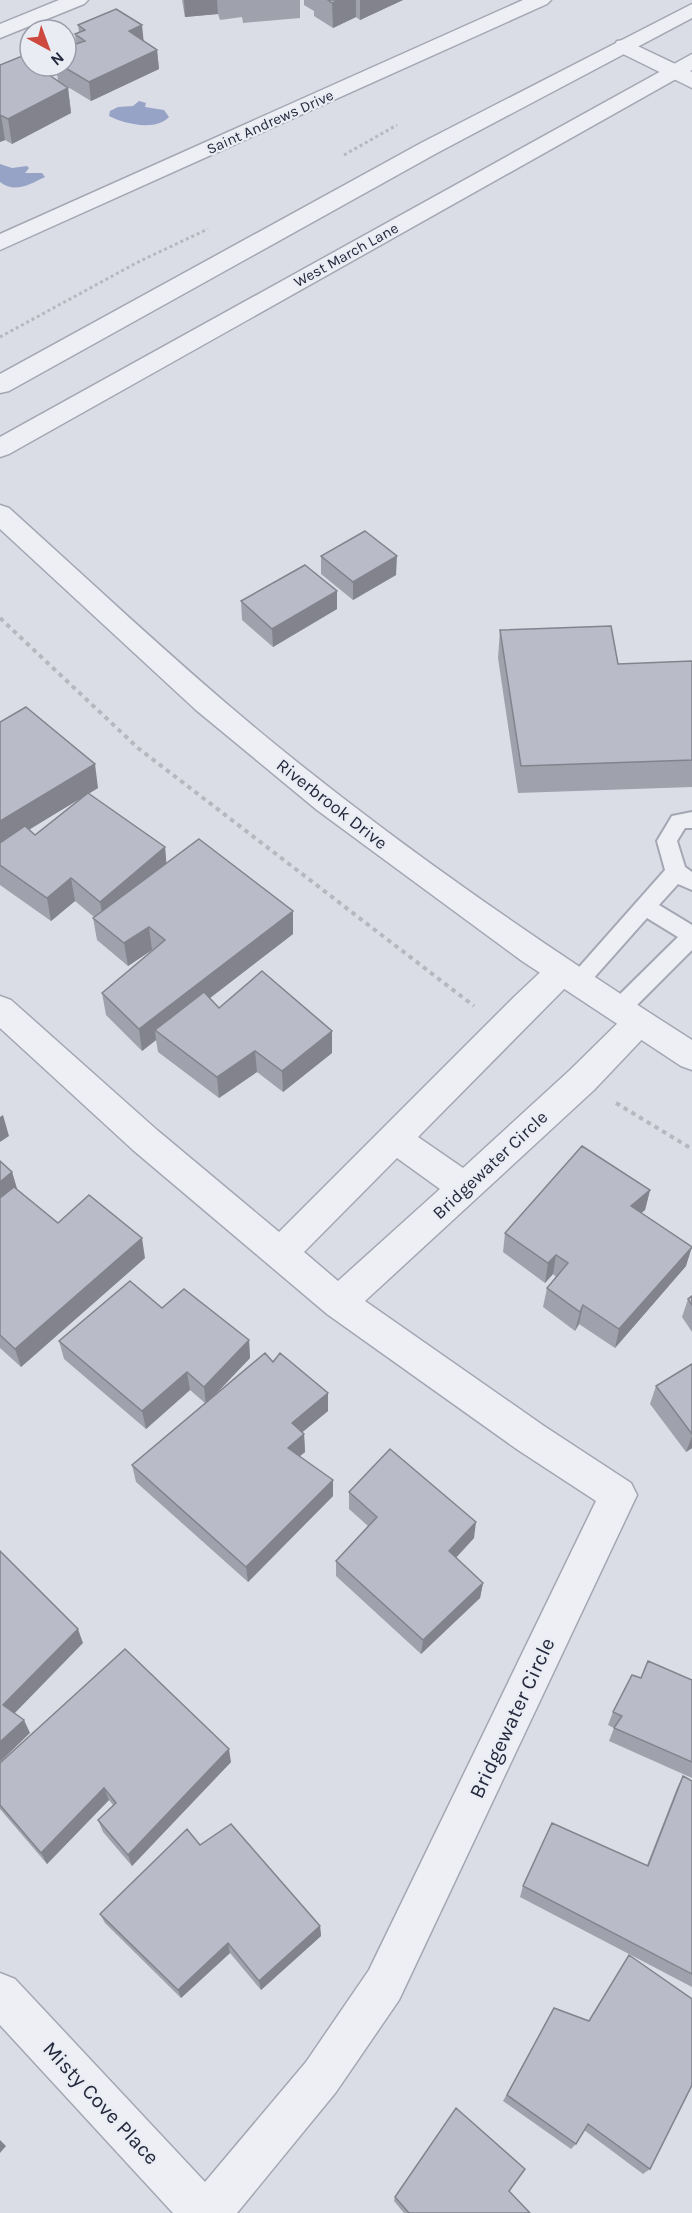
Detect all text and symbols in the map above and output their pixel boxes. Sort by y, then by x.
north arrow [18,18,78,78]
text: N [47,48,68,70]
street label: Saint Andrews Drive [204,86,336,158]
street label: West March Lane [291,219,401,291]
street label: Riverbrook Drive [272,754,392,854]
street label: Bridgewater Circle [428,1106,552,1224]
street label: Bridgewater Circle [464,1634,560,1802]
street label: Misty Cove Place [38,2037,164,2169]

